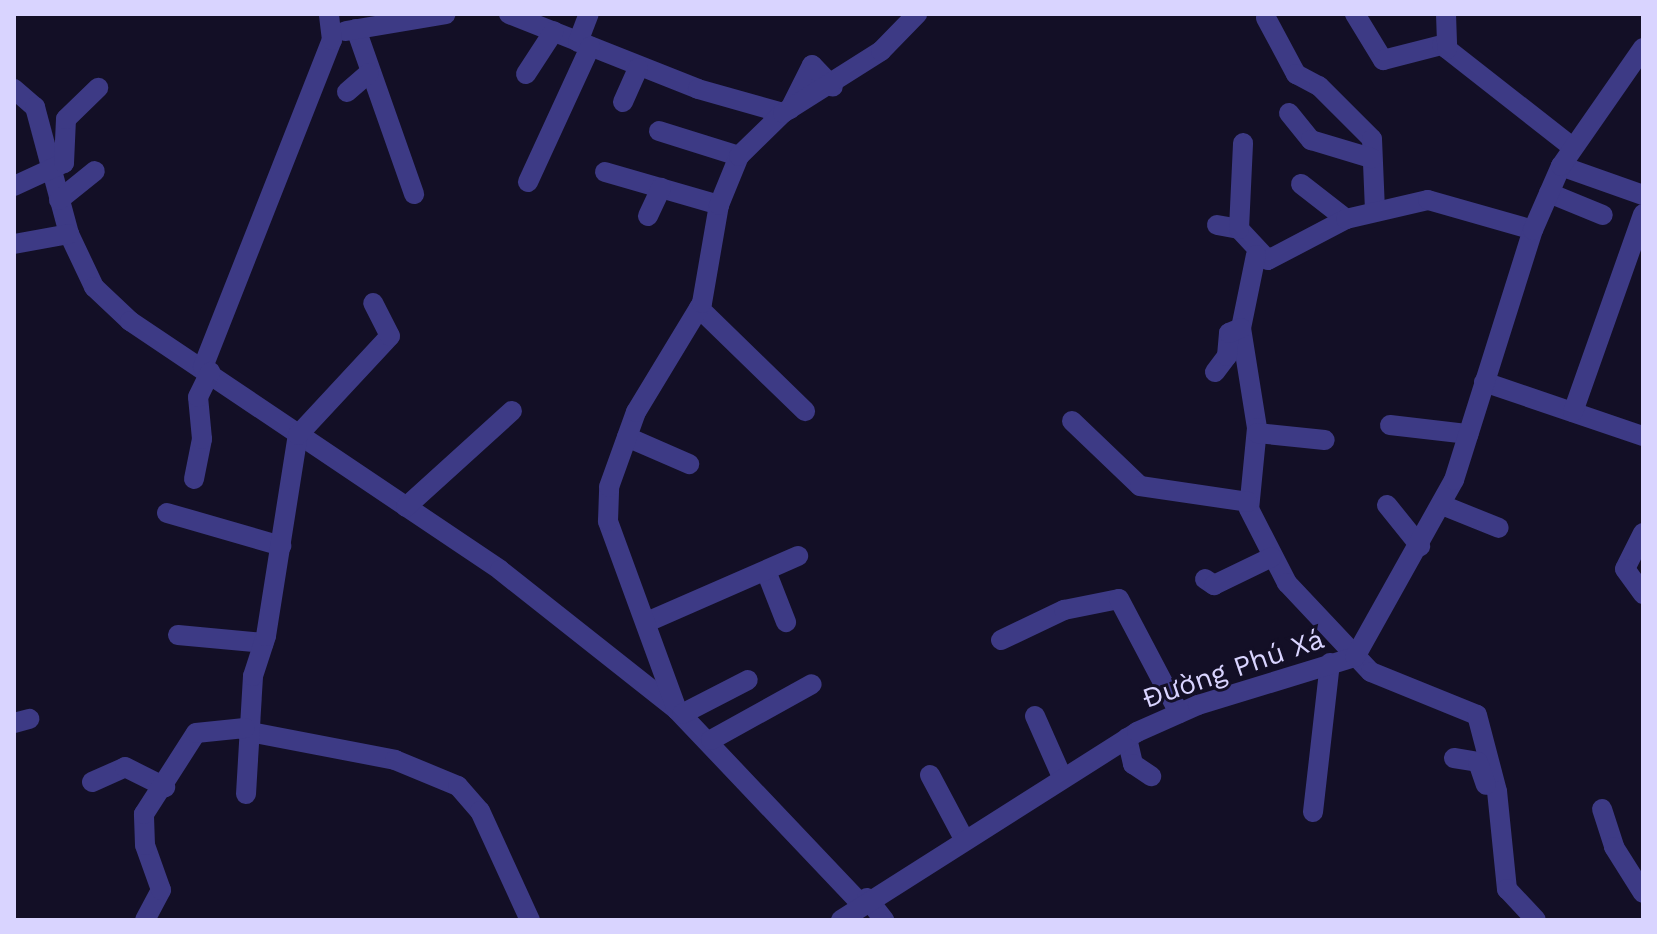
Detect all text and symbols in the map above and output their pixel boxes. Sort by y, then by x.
street label: Đường Phú Xá [1138,622,1328,716]

